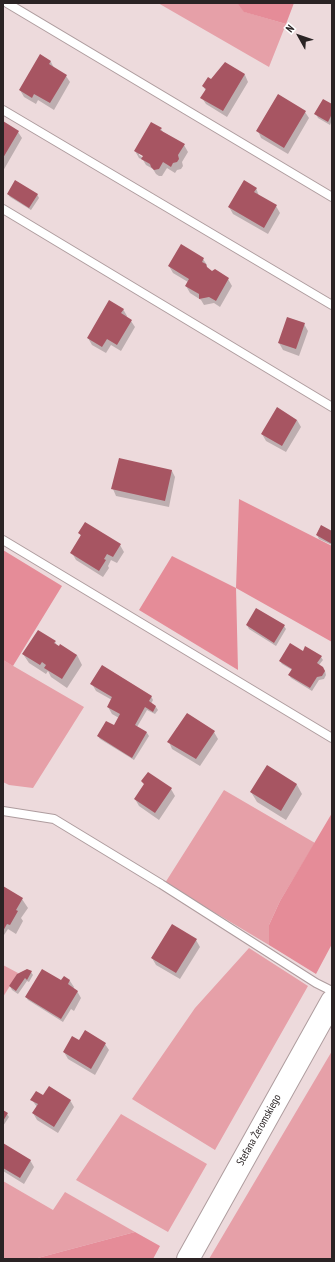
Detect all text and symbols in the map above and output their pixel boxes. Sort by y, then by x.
north arrow [279,16,319,56]
text: N [283,22,297,35]
street label: Stefana Żeromskiego [234,1092,284,1168]

